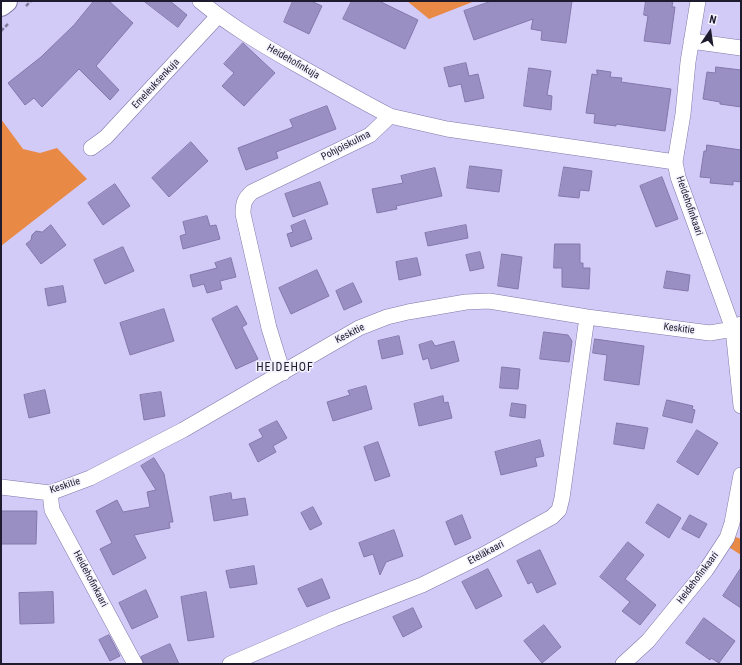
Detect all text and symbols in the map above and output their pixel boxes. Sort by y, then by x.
north arrow [690,12,730,52]
text: N [708,13,718,27]
street label: Heidehofinkuja [265,42,321,82]
street label: Emeleuksenkuja [130,57,182,111]
street label: Pohjoiskulma [319,129,373,163]
street label: Heidehofinkaari [673,175,705,237]
street label: Keskitie [663,321,695,337]
street label: Keskitie [333,322,367,346]
district label: HEIDEHOF [256,361,314,375]
street label: Keskitie [48,475,82,497]
street label: Eteläkaari [466,539,506,567]
street label: Heidehofinkaari [70,549,110,609]
street label: Heidehofinkaari [675,550,721,606]

